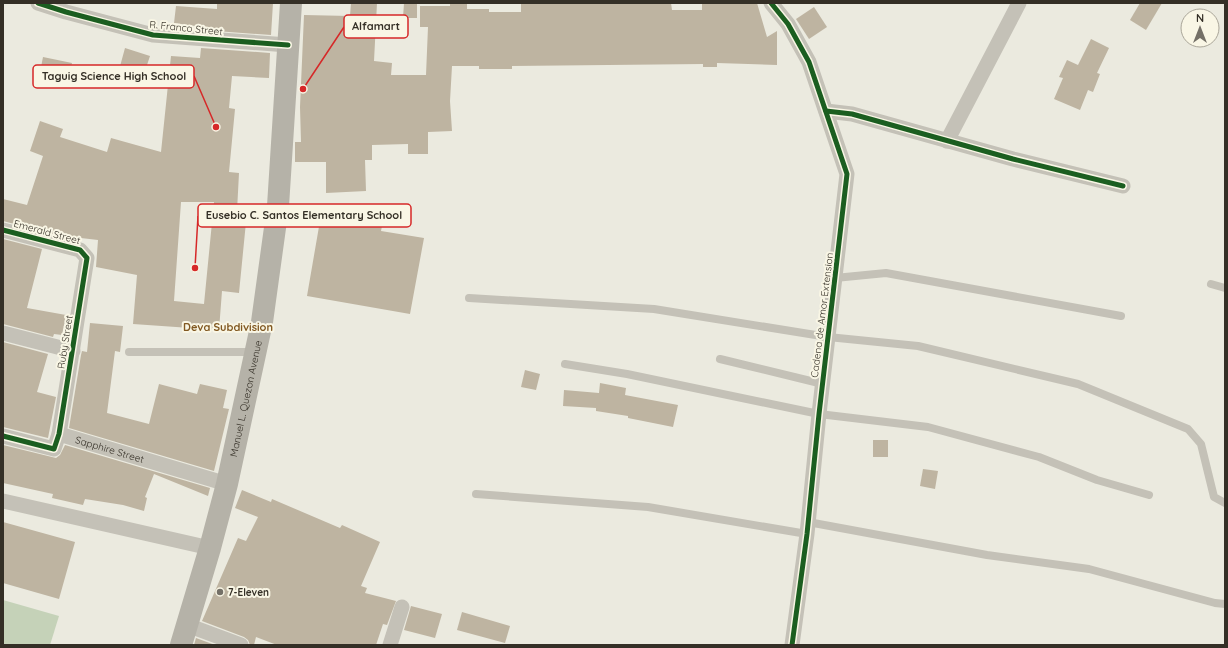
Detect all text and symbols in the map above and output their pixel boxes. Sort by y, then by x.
north arrow [1180,8,1220,48]
text: N [1196,11,1204,25]
callout: Alfamart [344,15,408,38]
street label: R. Franco Street [149,18,224,38]
text: Alfamart [352,19,400,33]
callout: Taguig Science High School [33,65,194,88]
text: Taguig Science High School [42,69,186,83]
callout: Eusebio C. Santos Elementary School [198,204,411,227]
text: Eusebio C. Santos Elementary School [206,208,402,222]
street label: Emerald Street [12,217,82,247]
street label: Cadena de Amor Extension [808,252,836,378]
street label: Ruby Street [54,314,76,370]
district label: Deva Subdivision [183,320,273,334]
street label: Manuel L. Quezon Avenue [227,339,264,458]
street label: Sapphire Street [74,433,146,466]
place label: 7-Eleven [228,586,269,599]
marker: 7-Eleven [215,587,225,597]

